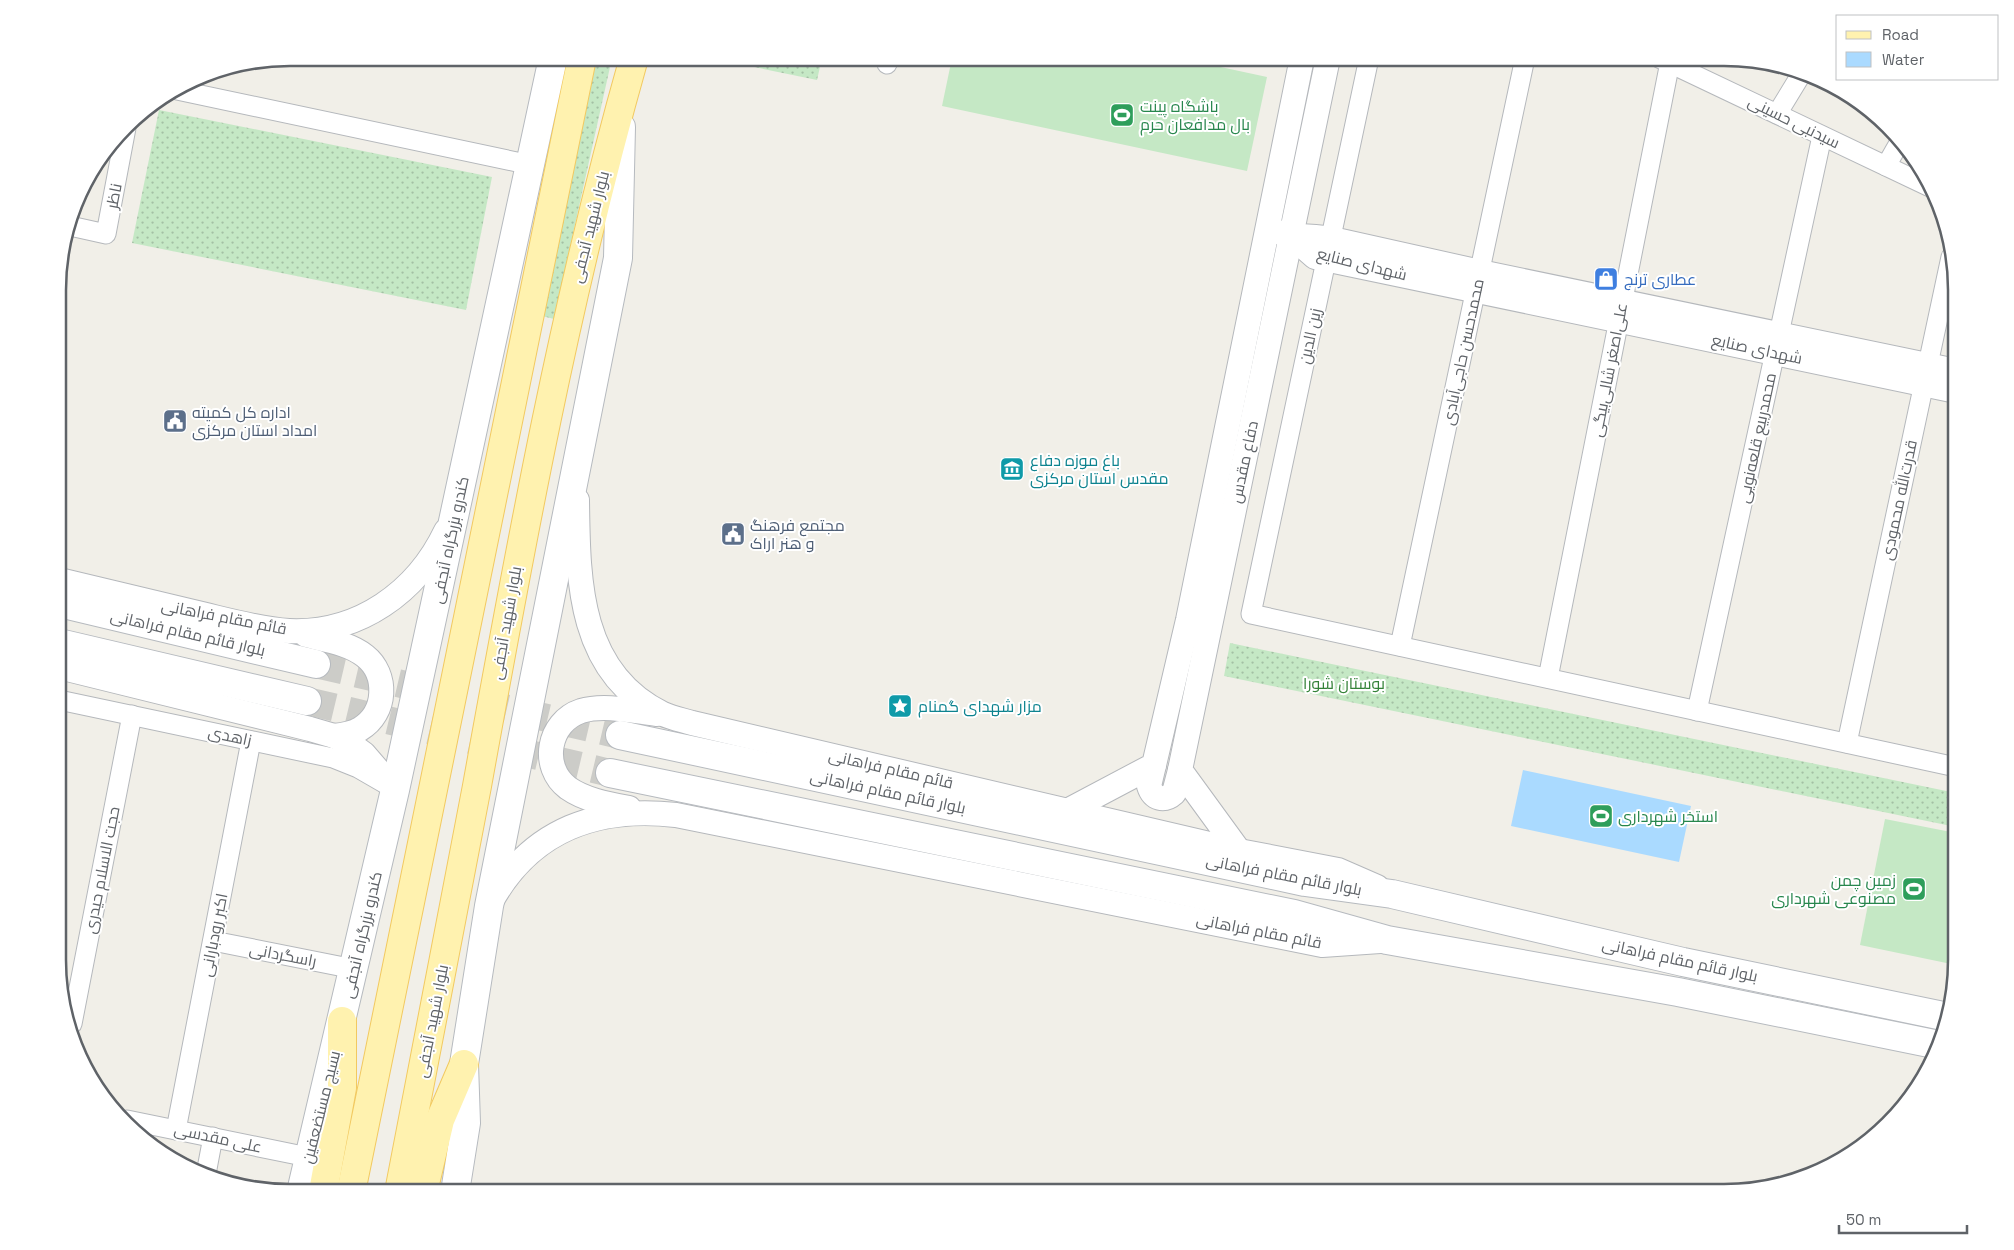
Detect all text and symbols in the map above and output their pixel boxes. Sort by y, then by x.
legend [1836,15,1999,80]
text: Road [1882,25,1919,44]
text: Water [1882,50,1925,69]
street label: سیدنبی حسینی [1744,91,1844,153]
place label: باشگاه پینت بال مدافعان حرم [1140,96,1250,136]
sports icon: باشگاه پینت بال مدافعان حرم [1109,102,1135,128]
street label: بلوار شهید آنجفی [566,169,614,285]
street label: ناظر [101,181,127,212]
street label: شهدای صنایع [1315,243,1409,286]
shop icon: عطاری ترنج [1593,266,1619,292]
place label: عطاری ترنج [1624,269,1696,291]
street label: محمدحسن حاجی‌آبادی [1437,277,1489,427]
street label: علی‌اصغر شالی‌بیگی [1586,301,1632,439]
street label: زین الدین [1294,306,1326,366]
street label: شهدای صنایع [1710,329,1804,370]
street label: محمدربیع قلعه‌نویی [1733,371,1782,505]
place label: اداره کل کمیته امداد استان مرکزی [192,402,317,441]
public building icon: اداره کل کمیته امداد استان مرکزی [162,408,188,434]
street label: دفاع مقدس [1225,419,1264,505]
street label: قدرت‌الله محمودی [1876,438,1922,562]
place label: باغ موزه دفاع مقدس استان مرکزی [1030,450,1168,489]
museum icon: باغ موزه دفاع مقدس استان مرکزی [999,456,1025,482]
street label: کندرو بزرگراه آنجفی [426,474,474,606]
place label: مجتمع فرهنگ و هنر اراک [750,515,845,554]
public building icon: مجتمع فرهنگ و هنر اراک [720,521,746,547]
street label: بلوار شهید آنجفی [486,565,526,681]
street label: قائم مقام فراهانی [159,595,289,640]
street label: بلوار قائم مقام فراهانی [108,605,268,662]
park label: بوستان شورا [1303,673,1385,694]
place icon: مزار شهدای گمنام [887,693,913,719]
place label: مزار شهدای گمنام [918,696,1042,718]
street label: زاهدی [206,721,254,751]
street label: قائم مقام فراهانی [826,744,955,795]
street label: بلوار قائم مقام فراهانی [808,765,968,820]
sports icon: استخر شهرداری [1588,803,1614,829]
street label: حجت الاسلام حیدری [79,805,126,936]
place label: استخر شهرداری [1618,806,1718,827]
street label: بلوار قائم مقام فراهانی [1204,850,1364,901]
street label: کندرو بزرگراه آنجفی [337,870,387,1000]
place label: زمین چمن مصنوعی شهرداری [1771,870,1896,909]
sports icon: زمین چمن مصنوعی شهرداری [1901,876,1927,902]
street label: اکبر رودبارانی [196,892,232,978]
street label: قائم مقام فراهانی [1194,909,1324,954]
street label: بلوار قائم مقام فراهانی [1600,933,1760,988]
street label: راسگردانی [247,938,319,972]
street label: بلوار شهید آنجفی [411,963,453,1079]
street label: بسیج مستضعفین [297,1048,346,1166]
street label: علی مقدسی [172,1118,264,1158]
scale bar [1839,1202,1966,1234]
text: 50 m [1846,1210,1881,1229]

